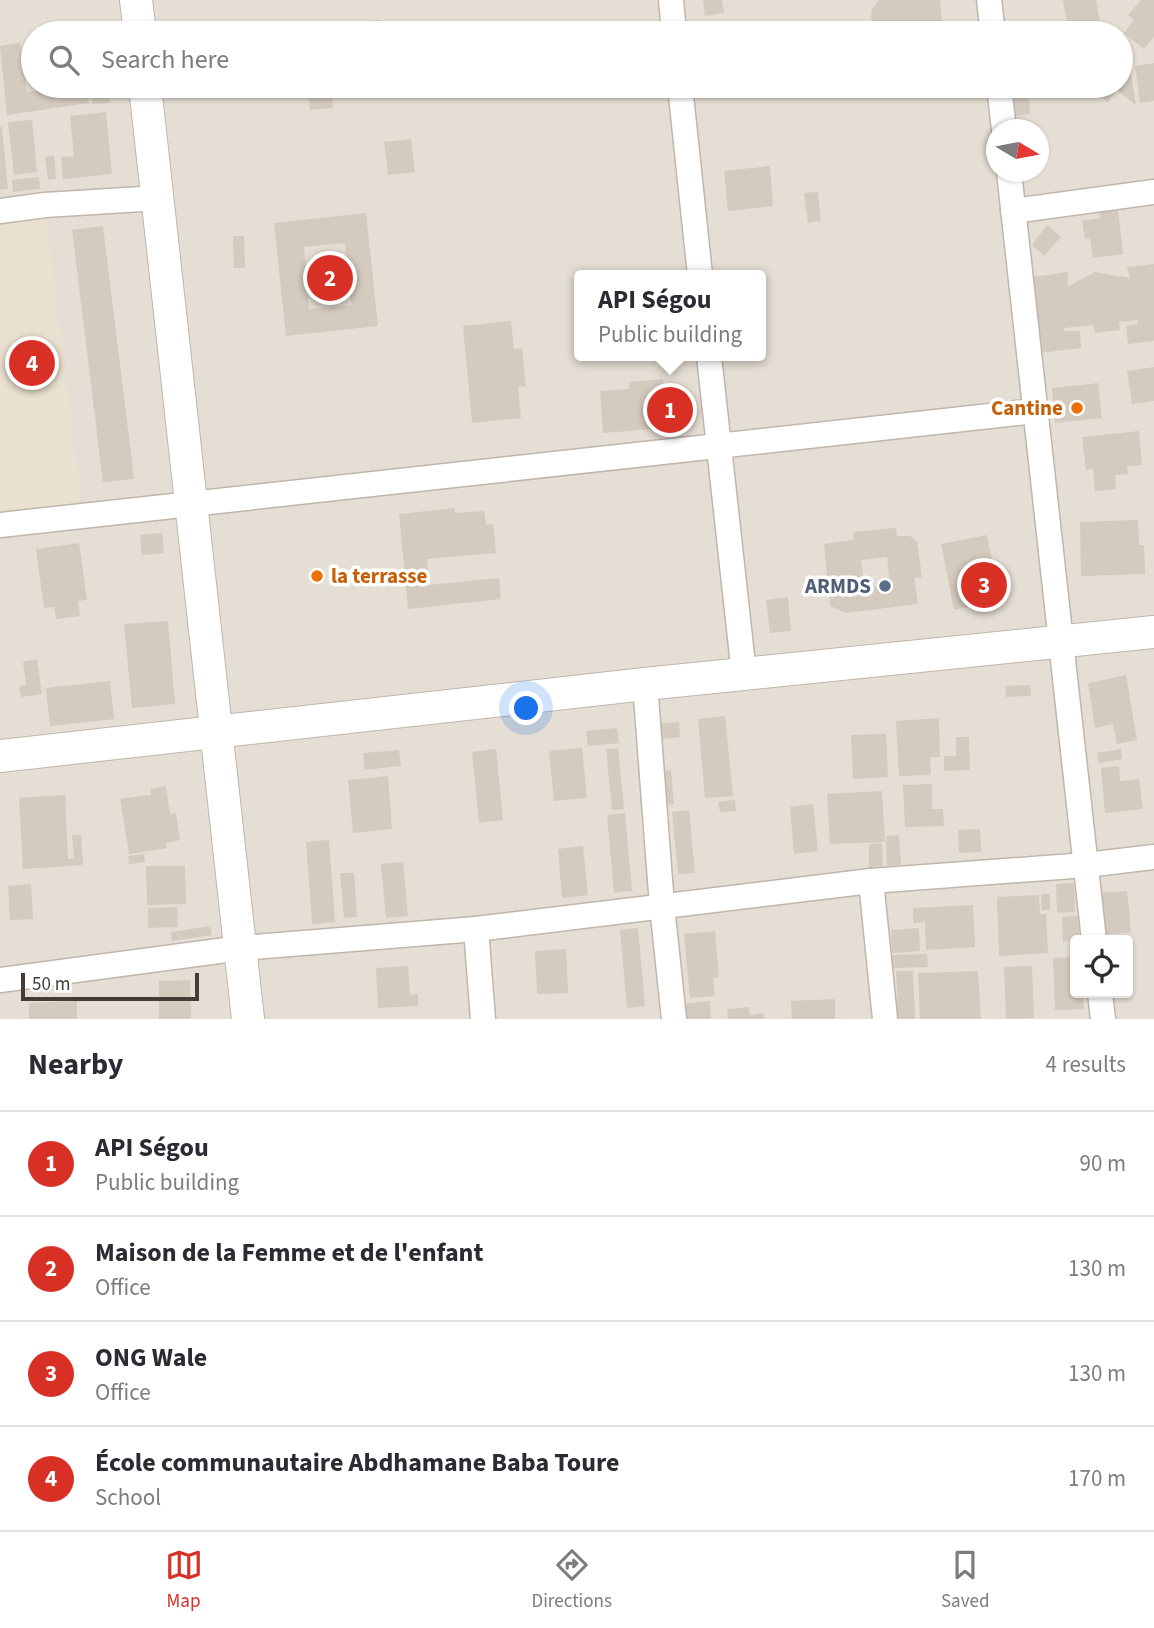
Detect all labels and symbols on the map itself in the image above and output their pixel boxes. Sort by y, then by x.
north arrow [986,119,1049,182]
pin: 2 [307,252,353,304]
pin: 4 [9,337,55,389]
pin: 1 [647,384,693,436]
place label: Cantine [991,393,1063,423]
marker: Cantine [1069,400,1085,416]
pin: 3 [961,559,1007,611]
place label: la terrasse [331,561,428,591]
marker: la terrasse [309,568,325,584]
place label: ARMDS [804,571,871,601]
marker: ARMDS [877,578,893,594]
your location [509,691,543,725]
scale bar [21,970,200,1002]

